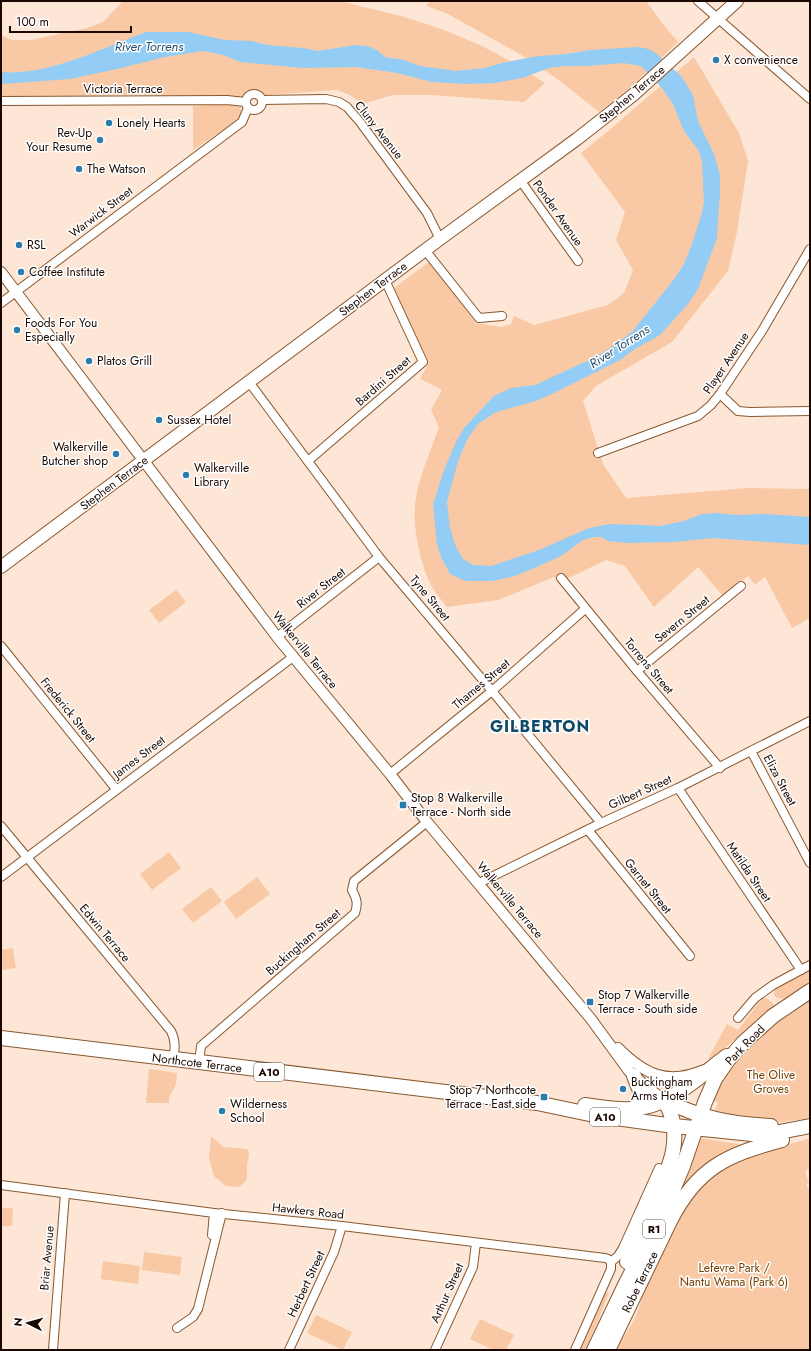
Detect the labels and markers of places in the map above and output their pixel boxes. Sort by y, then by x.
place label: X convenience [724,51,798,69]
marker: X convenience [711,55,721,65]
place label: Lonely Hearts [117,114,186,132]
marker: Lonely Hearts [104,118,114,128]
place label: Rev-Up Your Resume [26,124,92,156]
marker: Rev-Up Your Resume [95,135,105,145]
place label: The Watson [87,160,146,178]
marker: The Watson [74,164,84,174]
place label: RSL [27,236,46,254]
marker: RSL [14,240,24,250]
place label: Coffee Institute [29,263,105,281]
marker: Coffee Institute [16,267,26,277]
place label: Foods For You Especially [25,314,97,346]
marker: Foods For You Especially [12,325,22,335]
place label: Platos Grill [97,352,152,370]
marker: Platos Grill [84,356,94,366]
place label: Sussex Hotel [167,411,231,429]
marker: Sussex Hotel [154,415,164,425]
place label: Walkerville Butcher shop [42,438,108,470]
marker: Walkerville Butcher shop [111,449,121,459]
place label: Walkerville Library [194,459,249,491]
marker: Walkerville Library [181,470,191,480]
place label: Stop 8 Walkerville Terrace - North side [411,789,511,821]
marker: Stop 8 Walkerville Terrace - North side [398,800,408,810]
place label: Stop 7 Walkerville Terrace - South side [598,986,697,1018]
marker: Stop 7 Walkerville Terrace - South side [585,997,595,1007]
place label: Buckingham Arms Hotel [631,1073,693,1105]
place label: Stop 7 Northcote Terrace - East side [445,1081,536,1113]
marker: Buckingham Arms Hotel [618,1084,628,1094]
marker: Stop 7 Northcote Terrace - East side [539,1092,549,1102]
place label: Wilderness School [230,1095,287,1127]
marker: Wilderness School [217,1106,227,1116]

